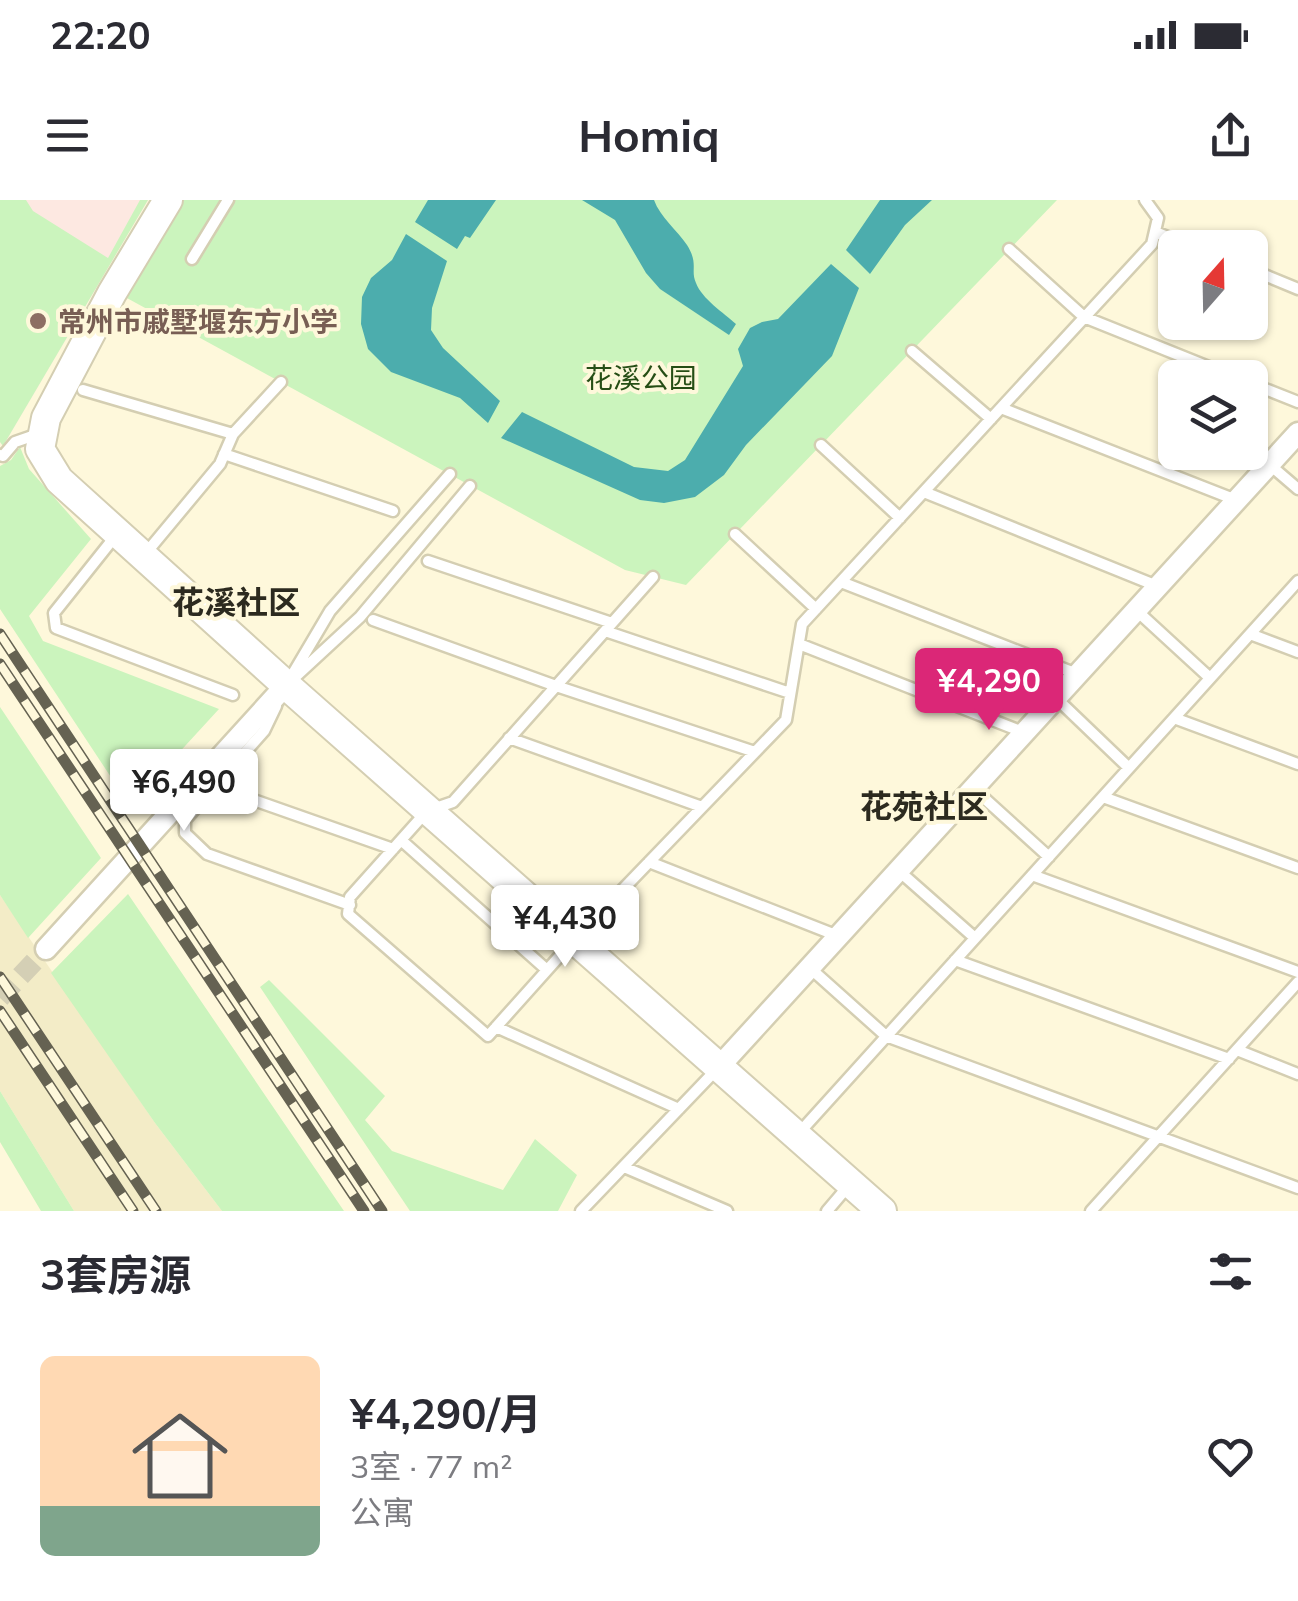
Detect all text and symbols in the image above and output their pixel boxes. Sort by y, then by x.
text: 22:20 [50,11,151,59]
text: Homiq [578,107,720,163]
icon: menu [40,108,95,163]
icon: share [1203,108,1258,163]
north arrow [1158,230,1268,340]
map controls [1158,230,1268,470]
place label: 常州市戚墅堰东方小学 [58,304,338,339]
marker: 常州市戚墅堰东方小学 [27,310,49,332]
park label: 花溪公园 [585,360,697,395]
button: layers [1158,360,1268,470]
district label: 花溪社区 [172,582,300,622]
pin: ¥4,290 [908,648,1070,733]
text: ¥4,290 [937,660,1041,700]
pin: ¥6,490 [103,749,265,834]
text: ¥6,490 [132,761,236,801]
district label: 花苑社区 [860,786,988,826]
pin: ¥4,430 [484,885,646,970]
text: ¥4,430 [513,897,617,937]
icon: filters [1203,1244,1258,1299]
text: 3套房源 [40,1248,191,1301]
text: ¥4,290/月 [350,1387,542,1440]
icon: home [120,1396,240,1516]
icon: heart [1203,1429,1258,1484]
text: 3室 · 77 m² [350,1446,512,1486]
text: 公寓 [350,1492,414,1532]

